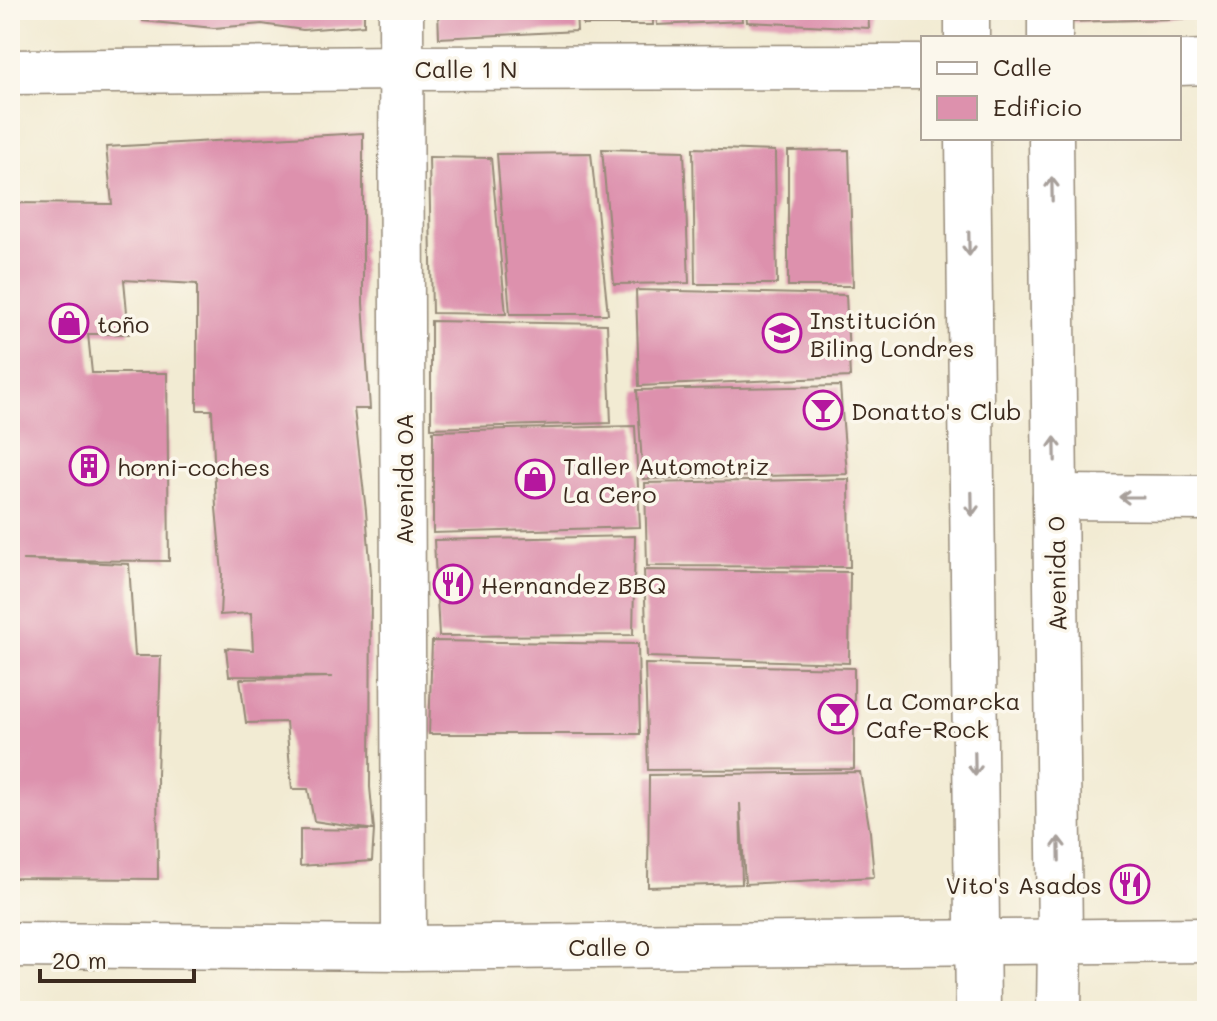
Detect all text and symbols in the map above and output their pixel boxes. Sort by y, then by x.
legend [921,36,1181,140]
text: Calle [993,51,1052,82]
street label: Calle 1 N [415,53,517,84]
text: Edificio [993,91,1082,122]
one-way arrow [1044,176,1060,203]
one-way arrow [961,230,977,257]
shop icon: toño [48,302,90,344]
place label: Institución Biling Londres [810,304,974,363]
place label: toño [97,308,149,339]
school or university icon: Institución Biling Londres [761,312,803,354]
bar icon: Donatto's Club [802,389,844,431]
place label: Donatto's Club [851,395,1022,426]
street label: Avenida 0A [388,413,419,545]
one-way arrow [1047,436,1063,463]
building icon: horni-coches [68,445,110,487]
place label: Taller Automotriz La Cero [563,450,769,509]
place label: horni-coches [117,451,270,482]
shop icon: Taller Automotriz La Cero [514,458,556,500]
one-way arrow [1118,489,1145,505]
one-way arrow [964,490,980,517]
street label: Avenida 0 [1039,516,1073,632]
restaurant icon: Hernandez BBQ [432,563,474,605]
place label: Hernandez BBQ [481,569,666,600]
place label: La Comarcka Cafe-Rock [866,685,1021,744]
bar icon: La Comarcka Cafe-Rock [817,693,859,735]
one-way arrow [967,750,983,777]
one-way arrow [1051,836,1067,863]
restaurant icon: Vito's Asados [1109,863,1151,905]
place label: Vito's Asados [945,869,1102,900]
street label: Calle 0 [568,931,650,962]
scale bar [40,933,194,983]
text: 20 m [52,944,107,975]

